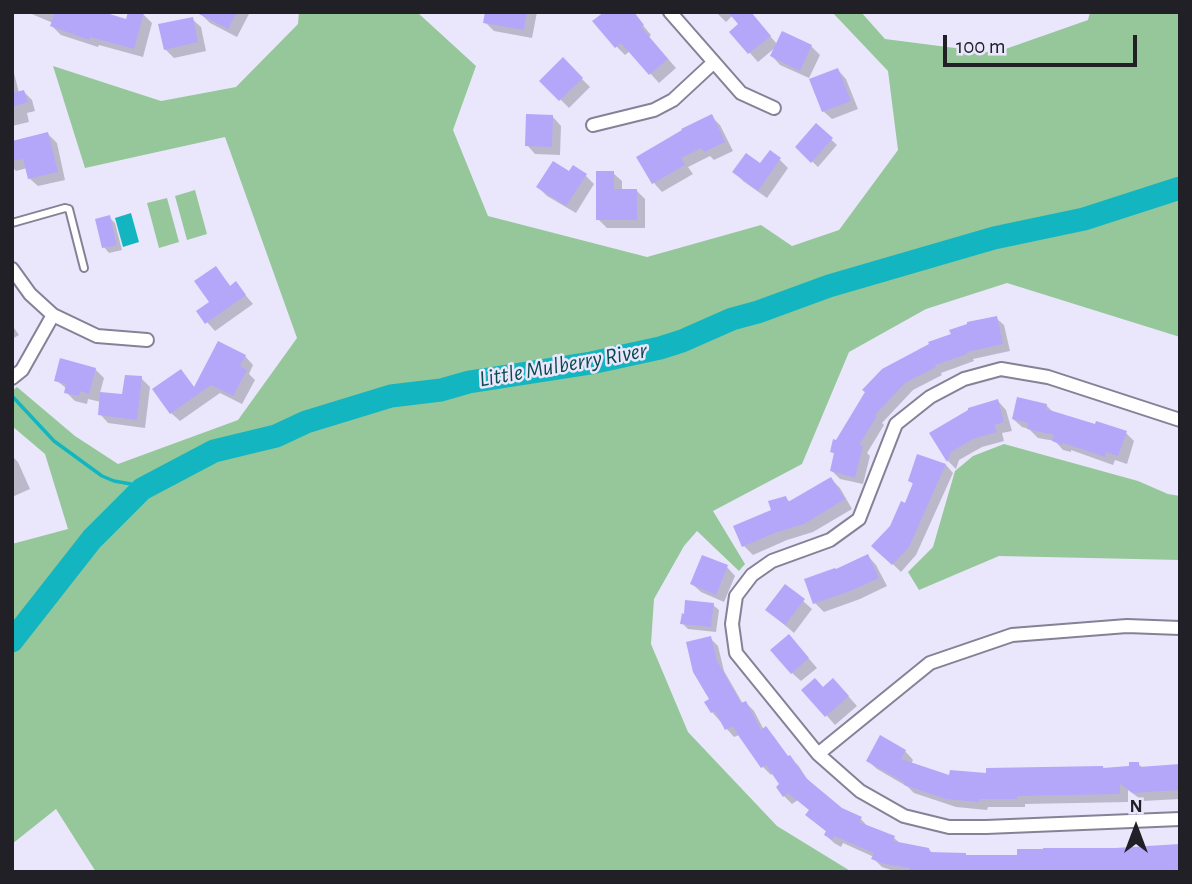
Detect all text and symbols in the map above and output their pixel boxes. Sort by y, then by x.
scale bar [947,21,1141,65]
text: 100 m [956,36,1006,57]
water label: Little Mulberry River [477,337,649,393]
north arrow [1101,793,1171,863]
text: N [1129,797,1143,816]

